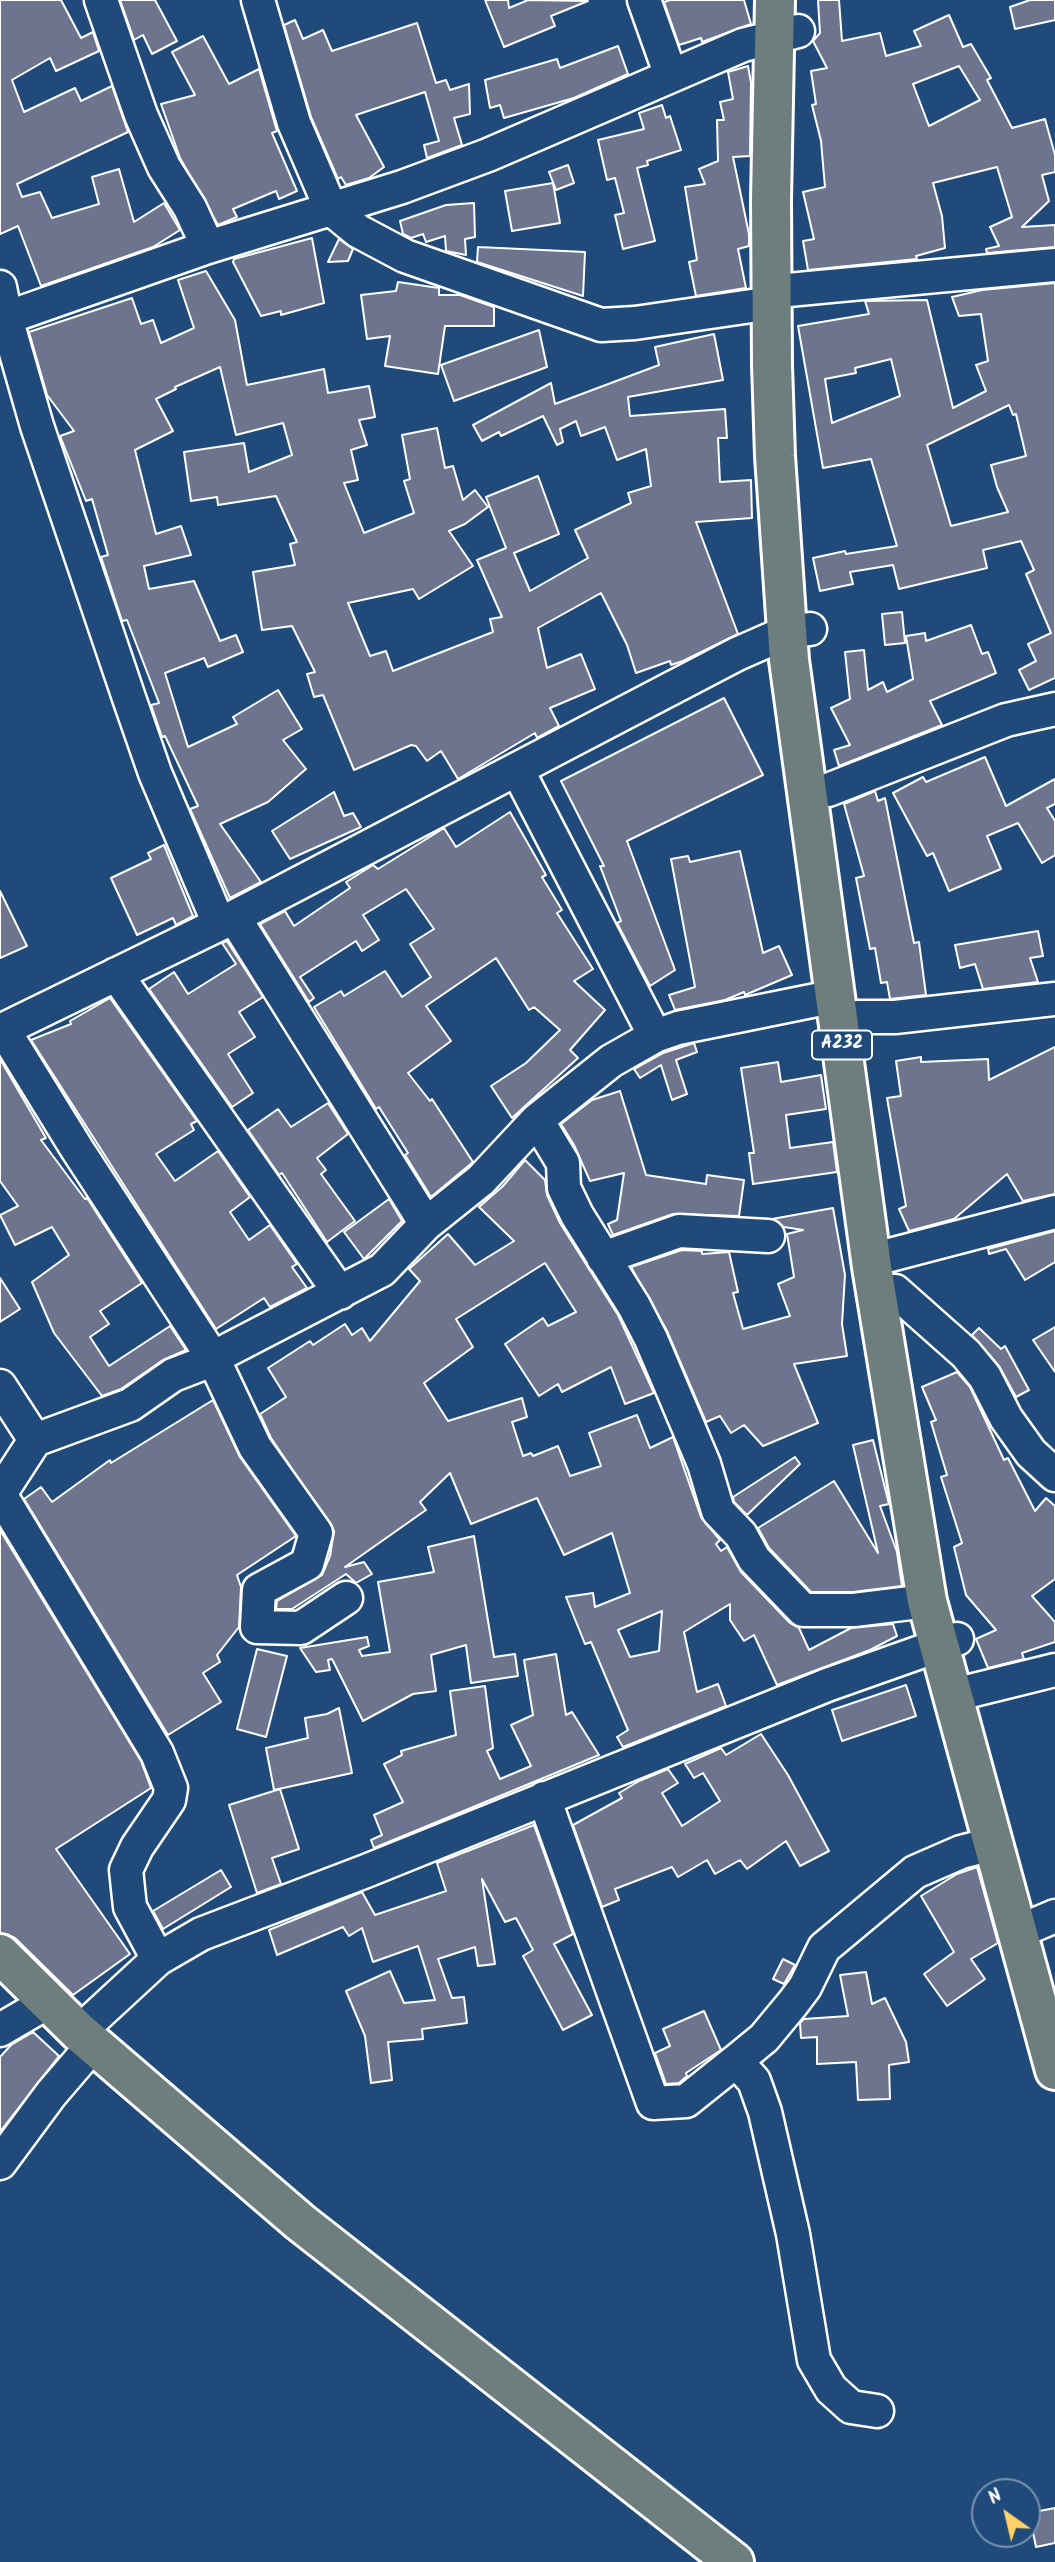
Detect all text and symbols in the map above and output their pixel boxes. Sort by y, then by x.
road number: A232 [812,1030,872,1060]
north arrow [971,2478,1041,2548]
text: N [982,2481,1009,2513]

